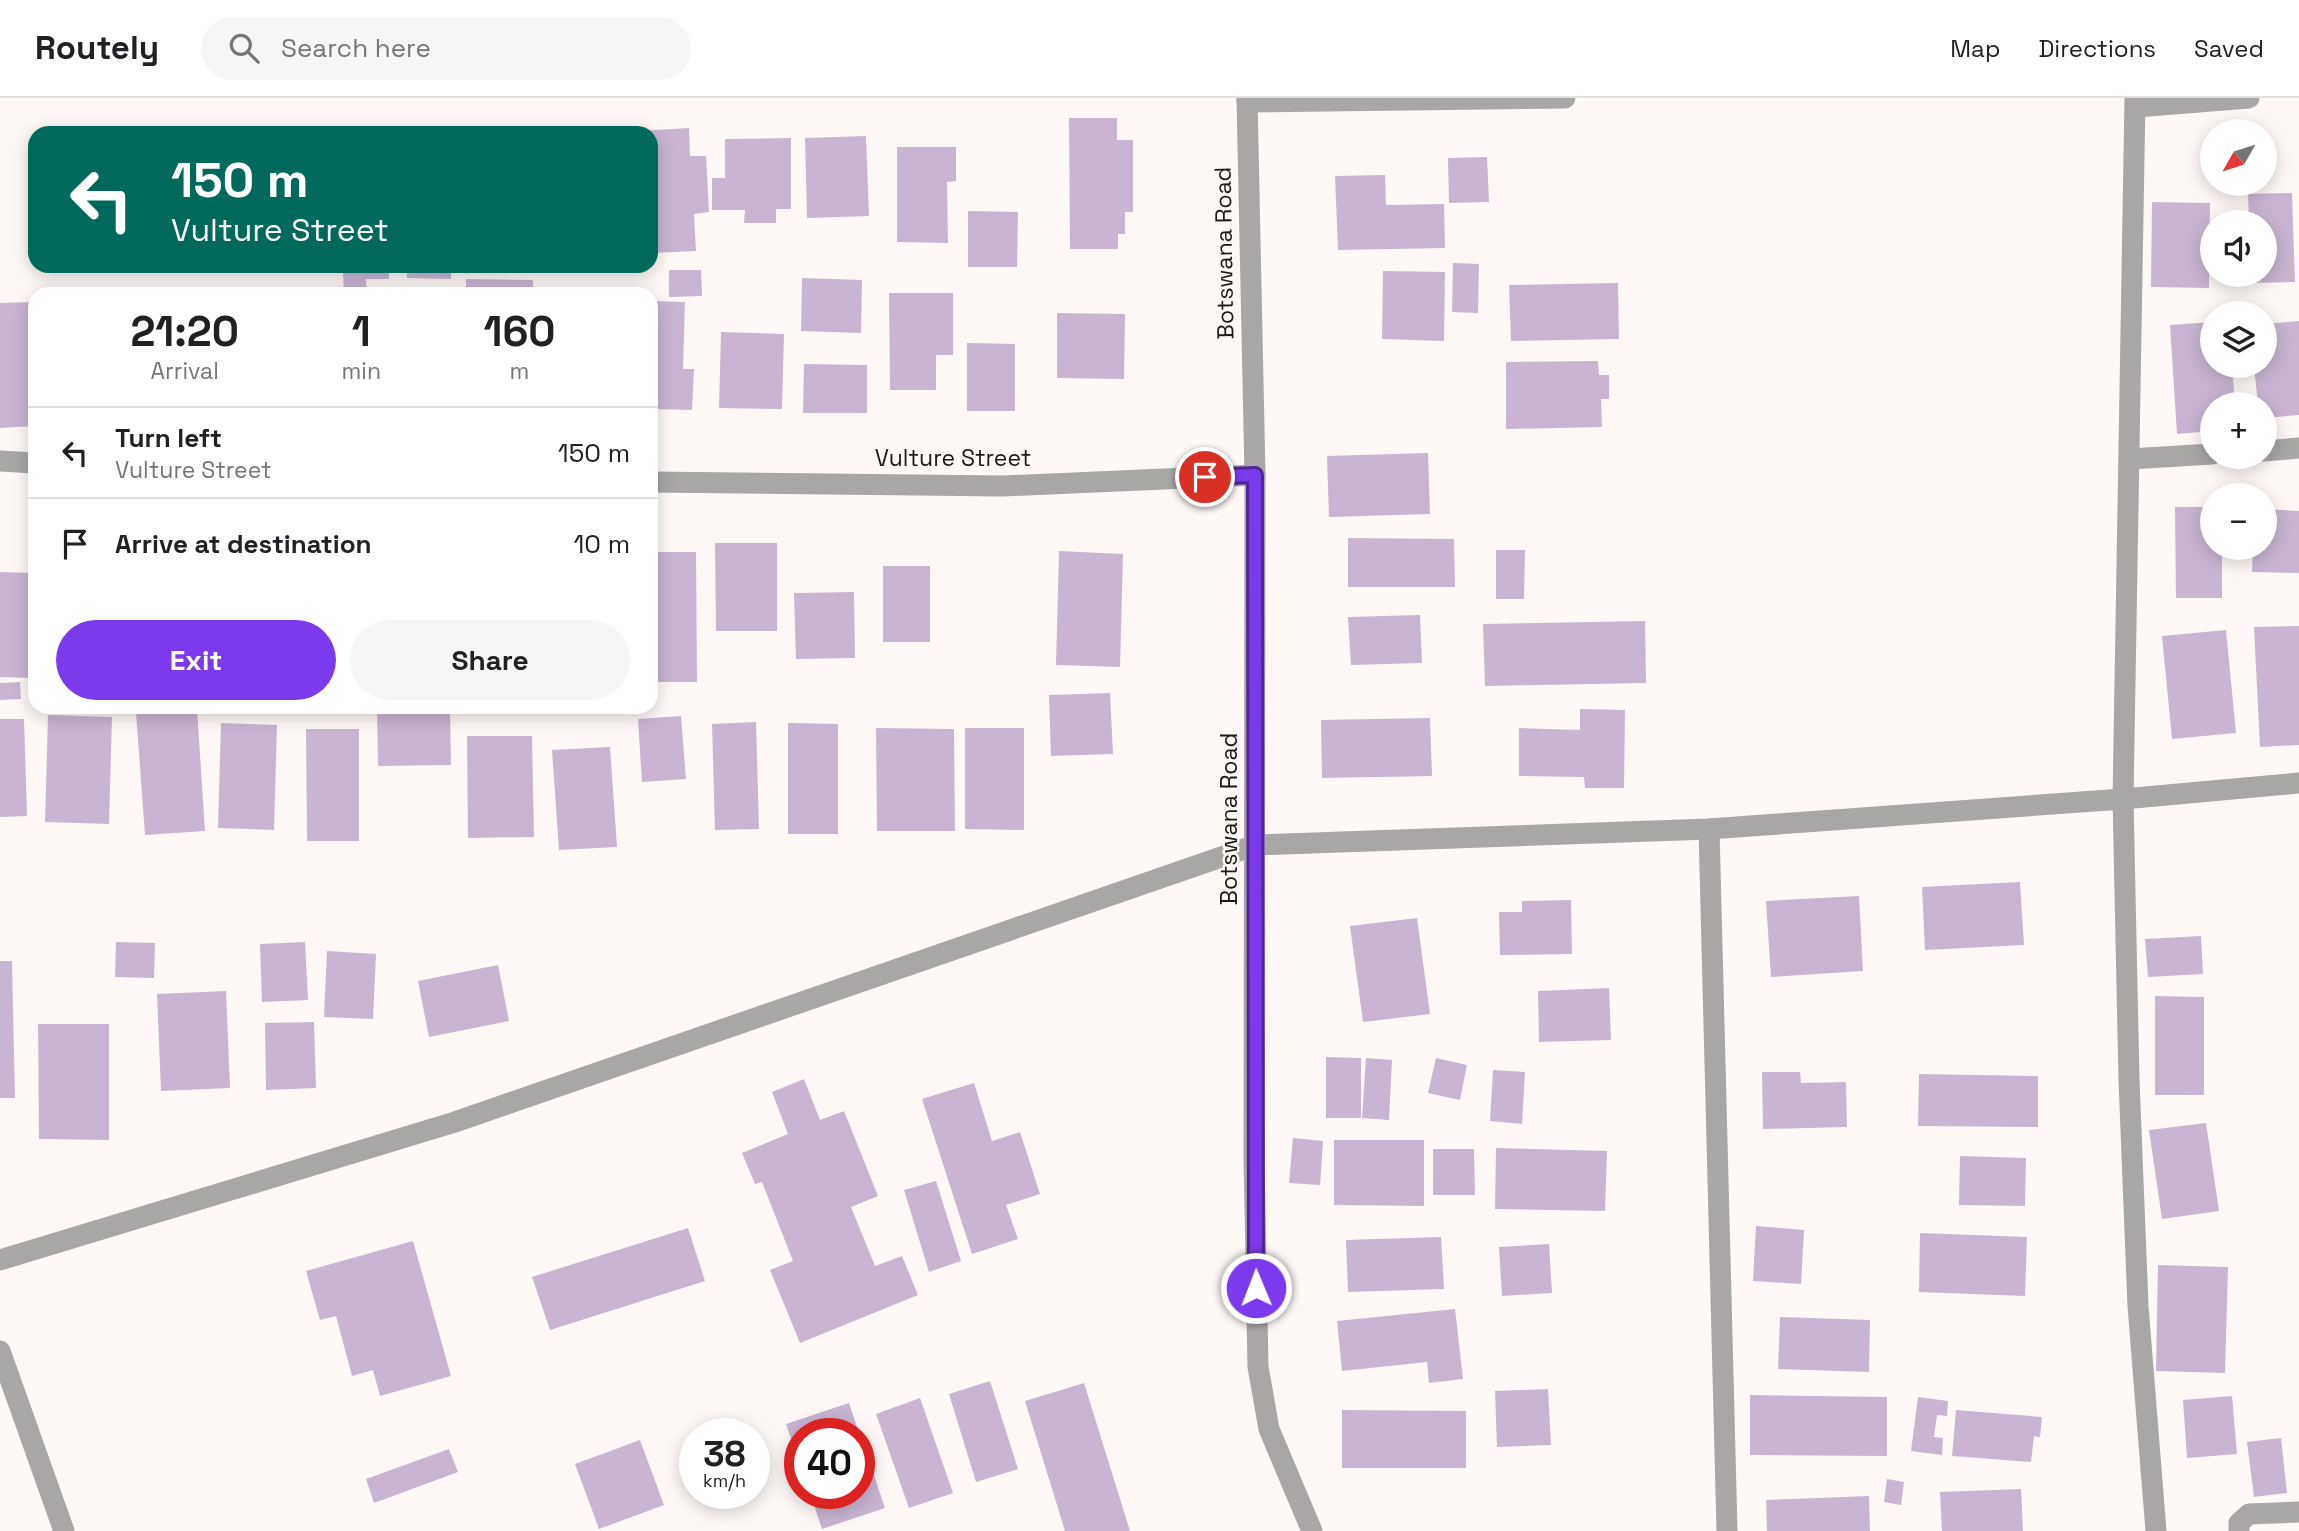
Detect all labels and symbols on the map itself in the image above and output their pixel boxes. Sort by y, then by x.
north arrow [2200,119,2277,196]
street label: Botswana Road [1207,166,1241,340]
street label: Vulture Street [875,443,1031,473]
pin [1175,447,1235,507]
street label: Botswana Road [1214,733,1244,905]
position arrow [1219,1251,1293,1325]
speed limit sign: 40 [784,1418,875,1509]

